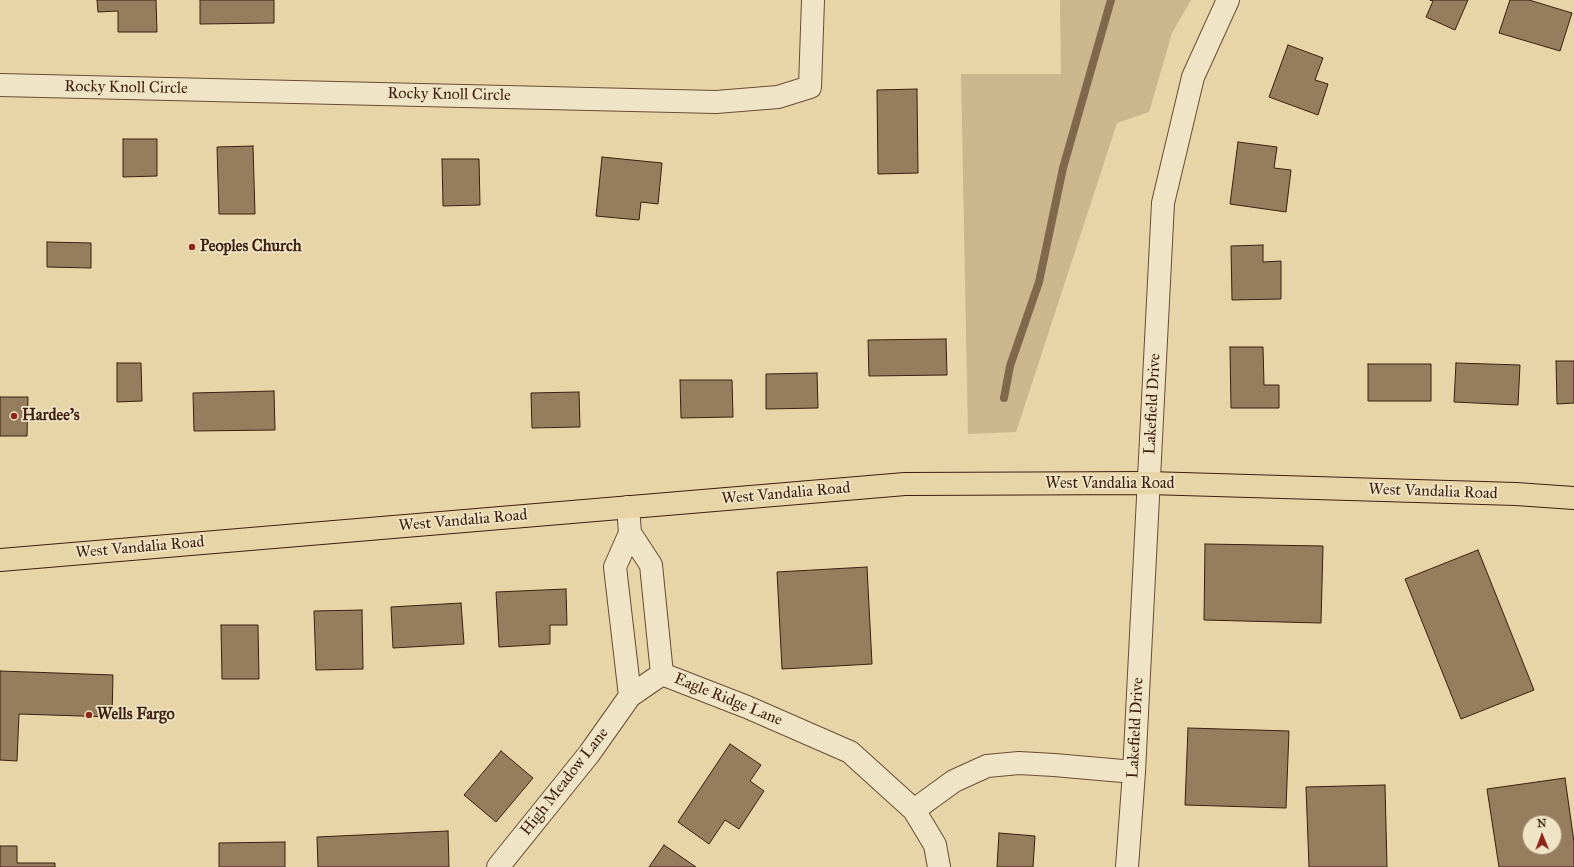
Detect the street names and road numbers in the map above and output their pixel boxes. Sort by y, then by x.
street label: Rocky Knoll Circle [64,77,188,99]
street label: Rocky Knoll Circle [387,84,511,106]
street label: Lakefield Drive [1141,353,1165,455]
street label: West Vandalia Road [1045,474,1175,494]
street label: West Vandalia Road [721,479,851,509]
street label: West Vandalia Road [1368,480,1498,504]
street label: West Vandalia Road [398,506,528,536]
street label: West Vandalia Road [75,533,205,563]
street label: Eagle Ridge Lane [671,670,785,730]
street label: Lakefield Drive [1124,677,1148,779]
street label: High Meadow Lane [517,724,613,840]

